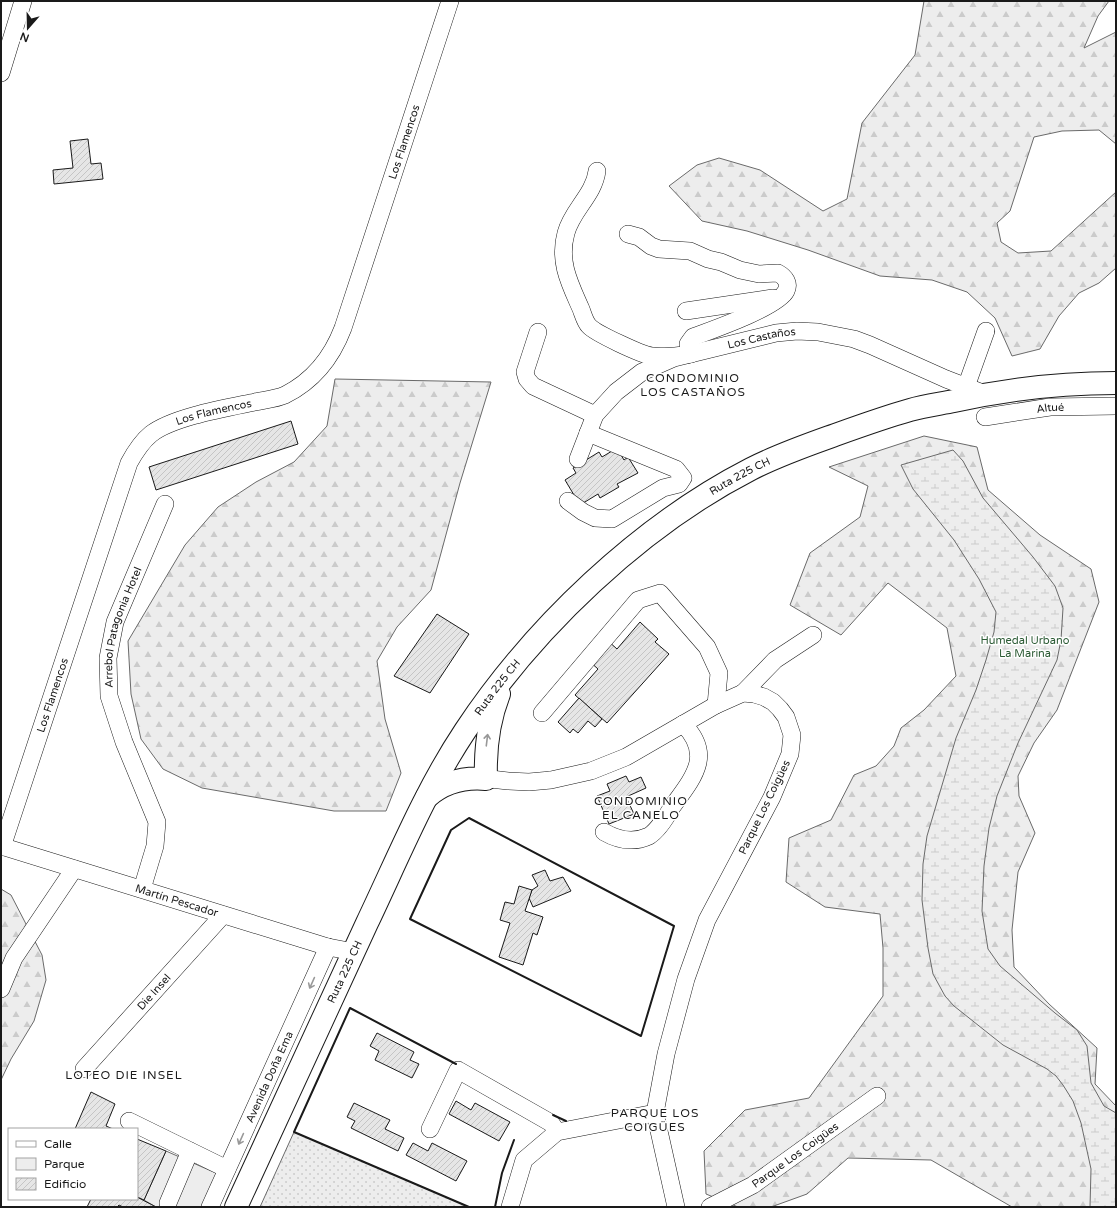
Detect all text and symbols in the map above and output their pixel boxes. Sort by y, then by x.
north arrow [8,8,48,48]
text: N [18,29,31,45]
street label: Los Flamencos [386,103,423,181]
street label: Los Castaños [726,325,796,352]
district label: CONDOMINIO LOS CASTAÑOS [640,371,746,399]
street label: Los Flamencos [174,397,253,428]
street label: Altué [1035,401,1064,416]
street label: Ruta 225 CH [707,455,772,498]
street label: Arrebol Patagonia Hotel [102,565,145,688]
park label: Humedal Urbano La Marina [981,634,1070,660]
street label: Los Flamencos [34,656,71,734]
street label: Ruta 225 CH [472,657,523,718]
one-way arrow [483,734,491,747]
street label: Parque Los Coigües [736,758,793,856]
district label: CONDOMINIO EL CANELO [594,794,688,822]
street label: Martín Pescador [134,882,221,920]
street label: Ruta 225 CH [325,939,365,1005]
street label: Die Insel [134,971,174,1013]
one-way arrow [308,976,315,988]
street label: Avenida Doña Ema [243,1029,296,1125]
district label: LOTEO DIE INSEL [65,1068,183,1082]
district label: PARQUE LOS COIGÜES [611,1106,699,1134]
street label: Parque Los Coigües [749,1120,841,1191]
legend [8,1128,138,1200]
one-way arrow [237,1133,244,1145]
text: Calle [44,1137,72,1151]
text: Parque [44,1157,85,1171]
text: Edificio [44,1177,86,1191]

